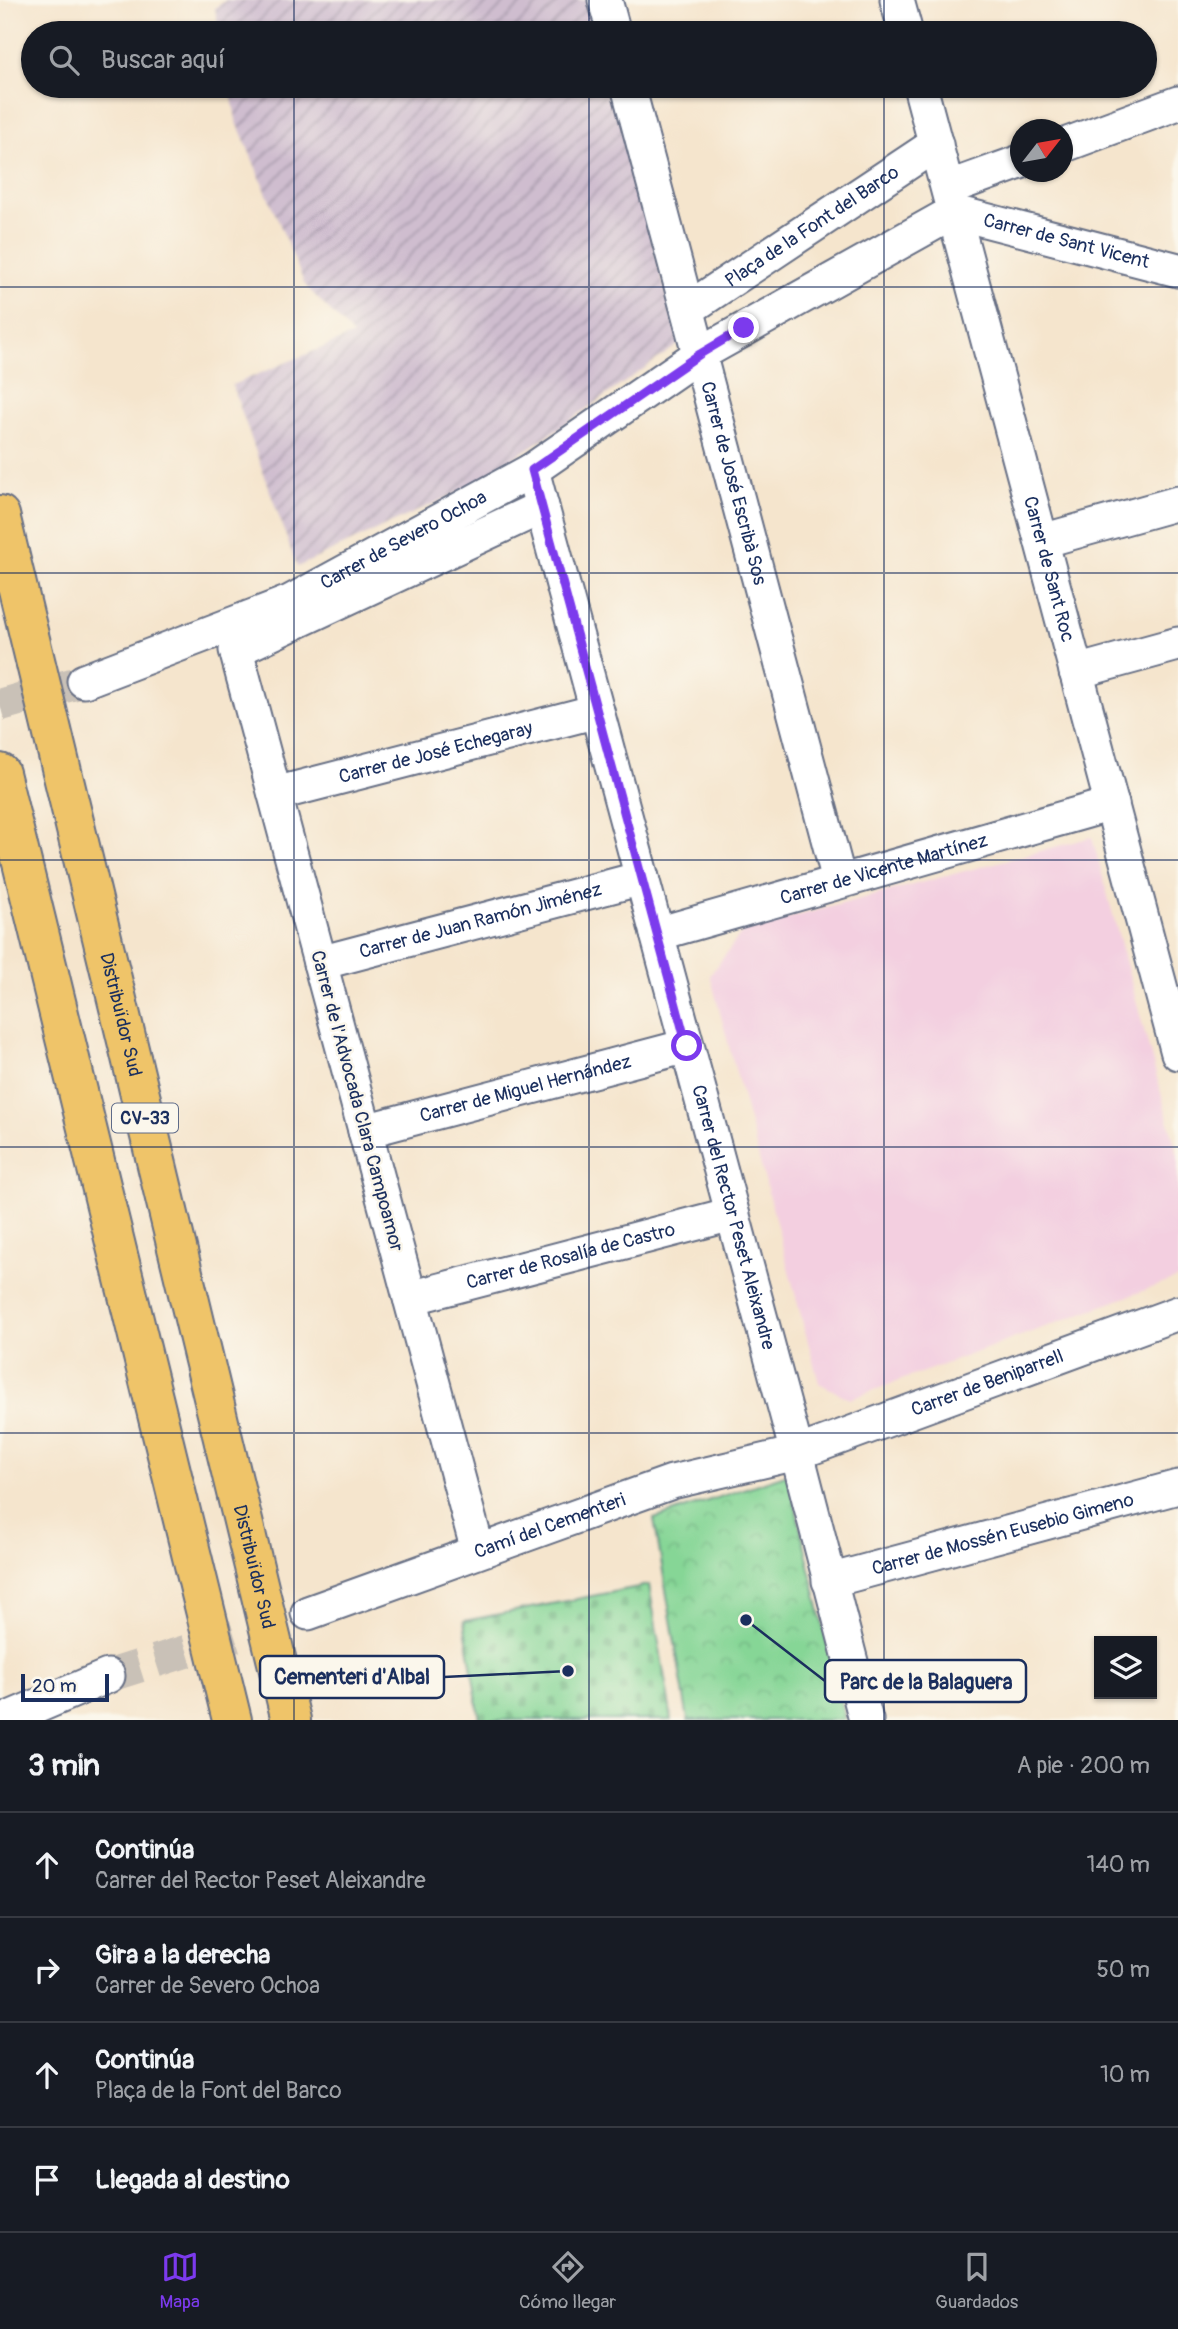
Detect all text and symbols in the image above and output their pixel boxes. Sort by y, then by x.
search box [21,21,1157,98]
icon: search [45,41,83,79]
text: Buscar aquí [101,44,225,76]
north arrow [1010,119,1073,182]
street label: Plaça de la Font del Barco [721,160,904,293]
street label: Carrer de Sant Vicent [981,208,1152,274]
route end [728,312,759,343]
street label: Carrer de José Escribà Sos [695,379,772,588]
street label: Carrer de Severo Ochoa [316,485,491,595]
street label: Carrer de Sant Roc [1018,494,1080,645]
street label: Carrer de José Echegaray [336,716,535,789]
street label: Carrer de Vicente Martínez [777,828,991,910]
street label: Carrer de Juan Ramón Jiménez [357,877,605,964]
street label: Carrer de l'Advocada Clara Campoamor [305,948,409,1254]
street label: Distribuïdor Sud [94,950,147,1079]
route start [671,1030,702,1061]
street label: Carrer de Miguel Hernández [417,1049,634,1128]
street label: Carrer del Rector Peset Aleixandre [686,1082,781,1353]
road number: CV-33 [112,1104,178,1133]
street label: Carrer de Rosalía de Castro [464,1217,678,1295]
street label: Carrer de Beniparrell [908,1344,1067,1422]
street label: Carrer de Mossén Eusebio Gimeno [869,1487,1136,1581]
street label: Camí del Cementeri [471,1488,629,1564]
street label: Distribuïdor Sud [227,1502,281,1631]
map controls [1094,1636,1157,1699]
button: layers [1094,1636,1157,1699]
callout: Cementeri d'Albal [260,1656,444,1698]
callout: Parc de la Balaguera [825,1660,1026,1702]
text: Cementeri d'Albal [274,1664,430,1691]
text: Parc de la Balaguera [839,1669,1013,1696]
scale bar [21,1671,108,1703]
text: 20 m [32,1674,77,1698]
text: 3 min [28,1747,100,1784]
text: A pie · 200 m [1017,1751,1150,1780]
text: Continúa [95,1834,194,1866]
icon: ahead [28,1846,66,1884]
text: 140 m [1087,1850,1150,1879]
text: Carrer del Rector Peset Aleixandre [95,1866,426,1895]
text: Gira a la derecha [95,1939,270,1971]
icon: right [28,1951,66,1989]
text: 50 m [1096,1955,1150,1984]
text: Carrer de Severo Ochoa [95,1971,320,2000]
text: Continúa [95,2044,194,2076]
icon: ahead [28,2056,66,2094]
text: 10 m [1100,2060,1150,2089]
text: Plaça de la Font del Barco [95,2076,342,2105]
icon: arrive [28,2161,66,2199]
text: Llegada al destino [95,2164,290,2196]
tab: Mapa [160,2248,200,2314]
tab: Cómo llegar [519,2248,616,2314]
tab: Guardados [935,2248,1018,2314]

